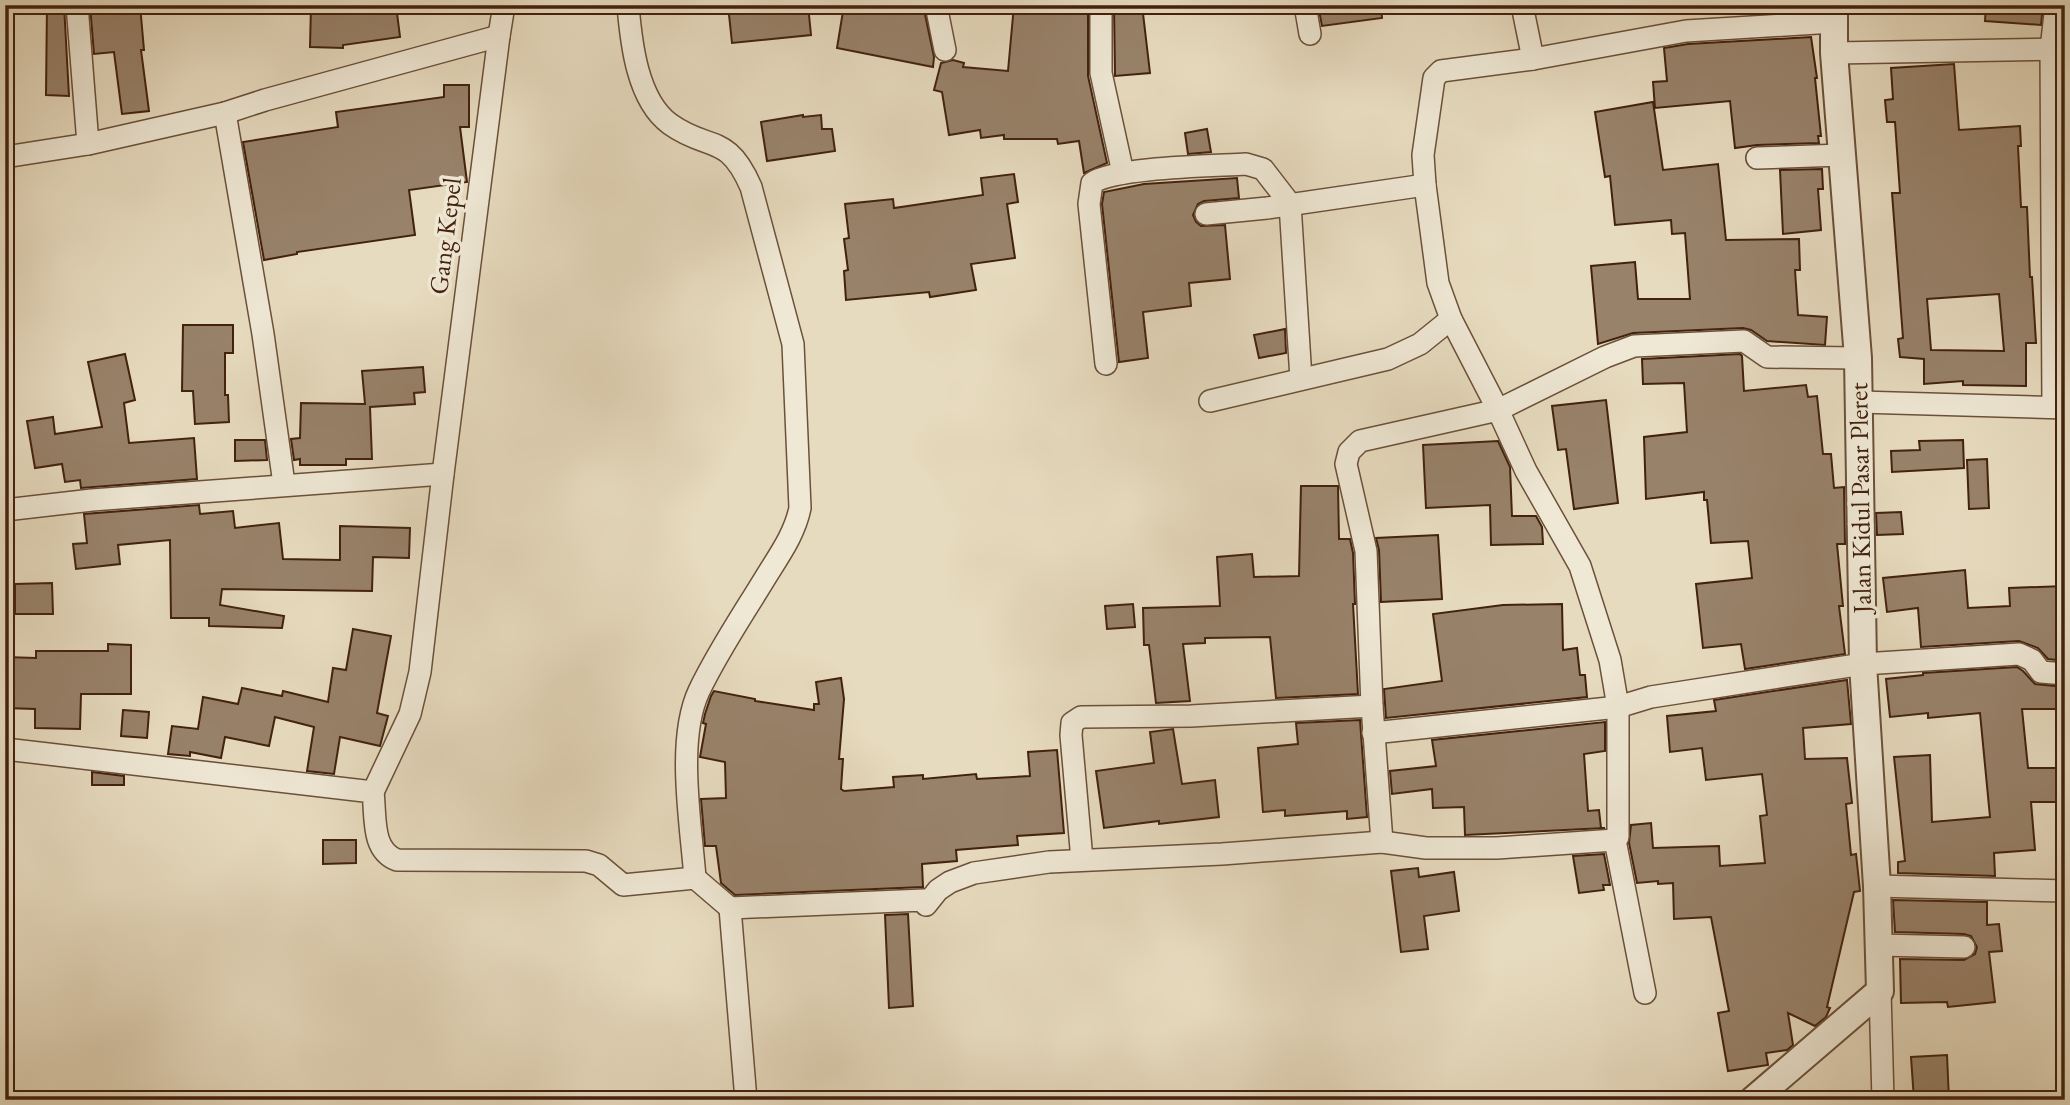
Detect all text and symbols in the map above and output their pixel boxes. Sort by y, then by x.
street label: Gang Kepel [421,176,469,296]
street label: Jalan Kidul Pasar Pleret [1841,382,1879,616]

